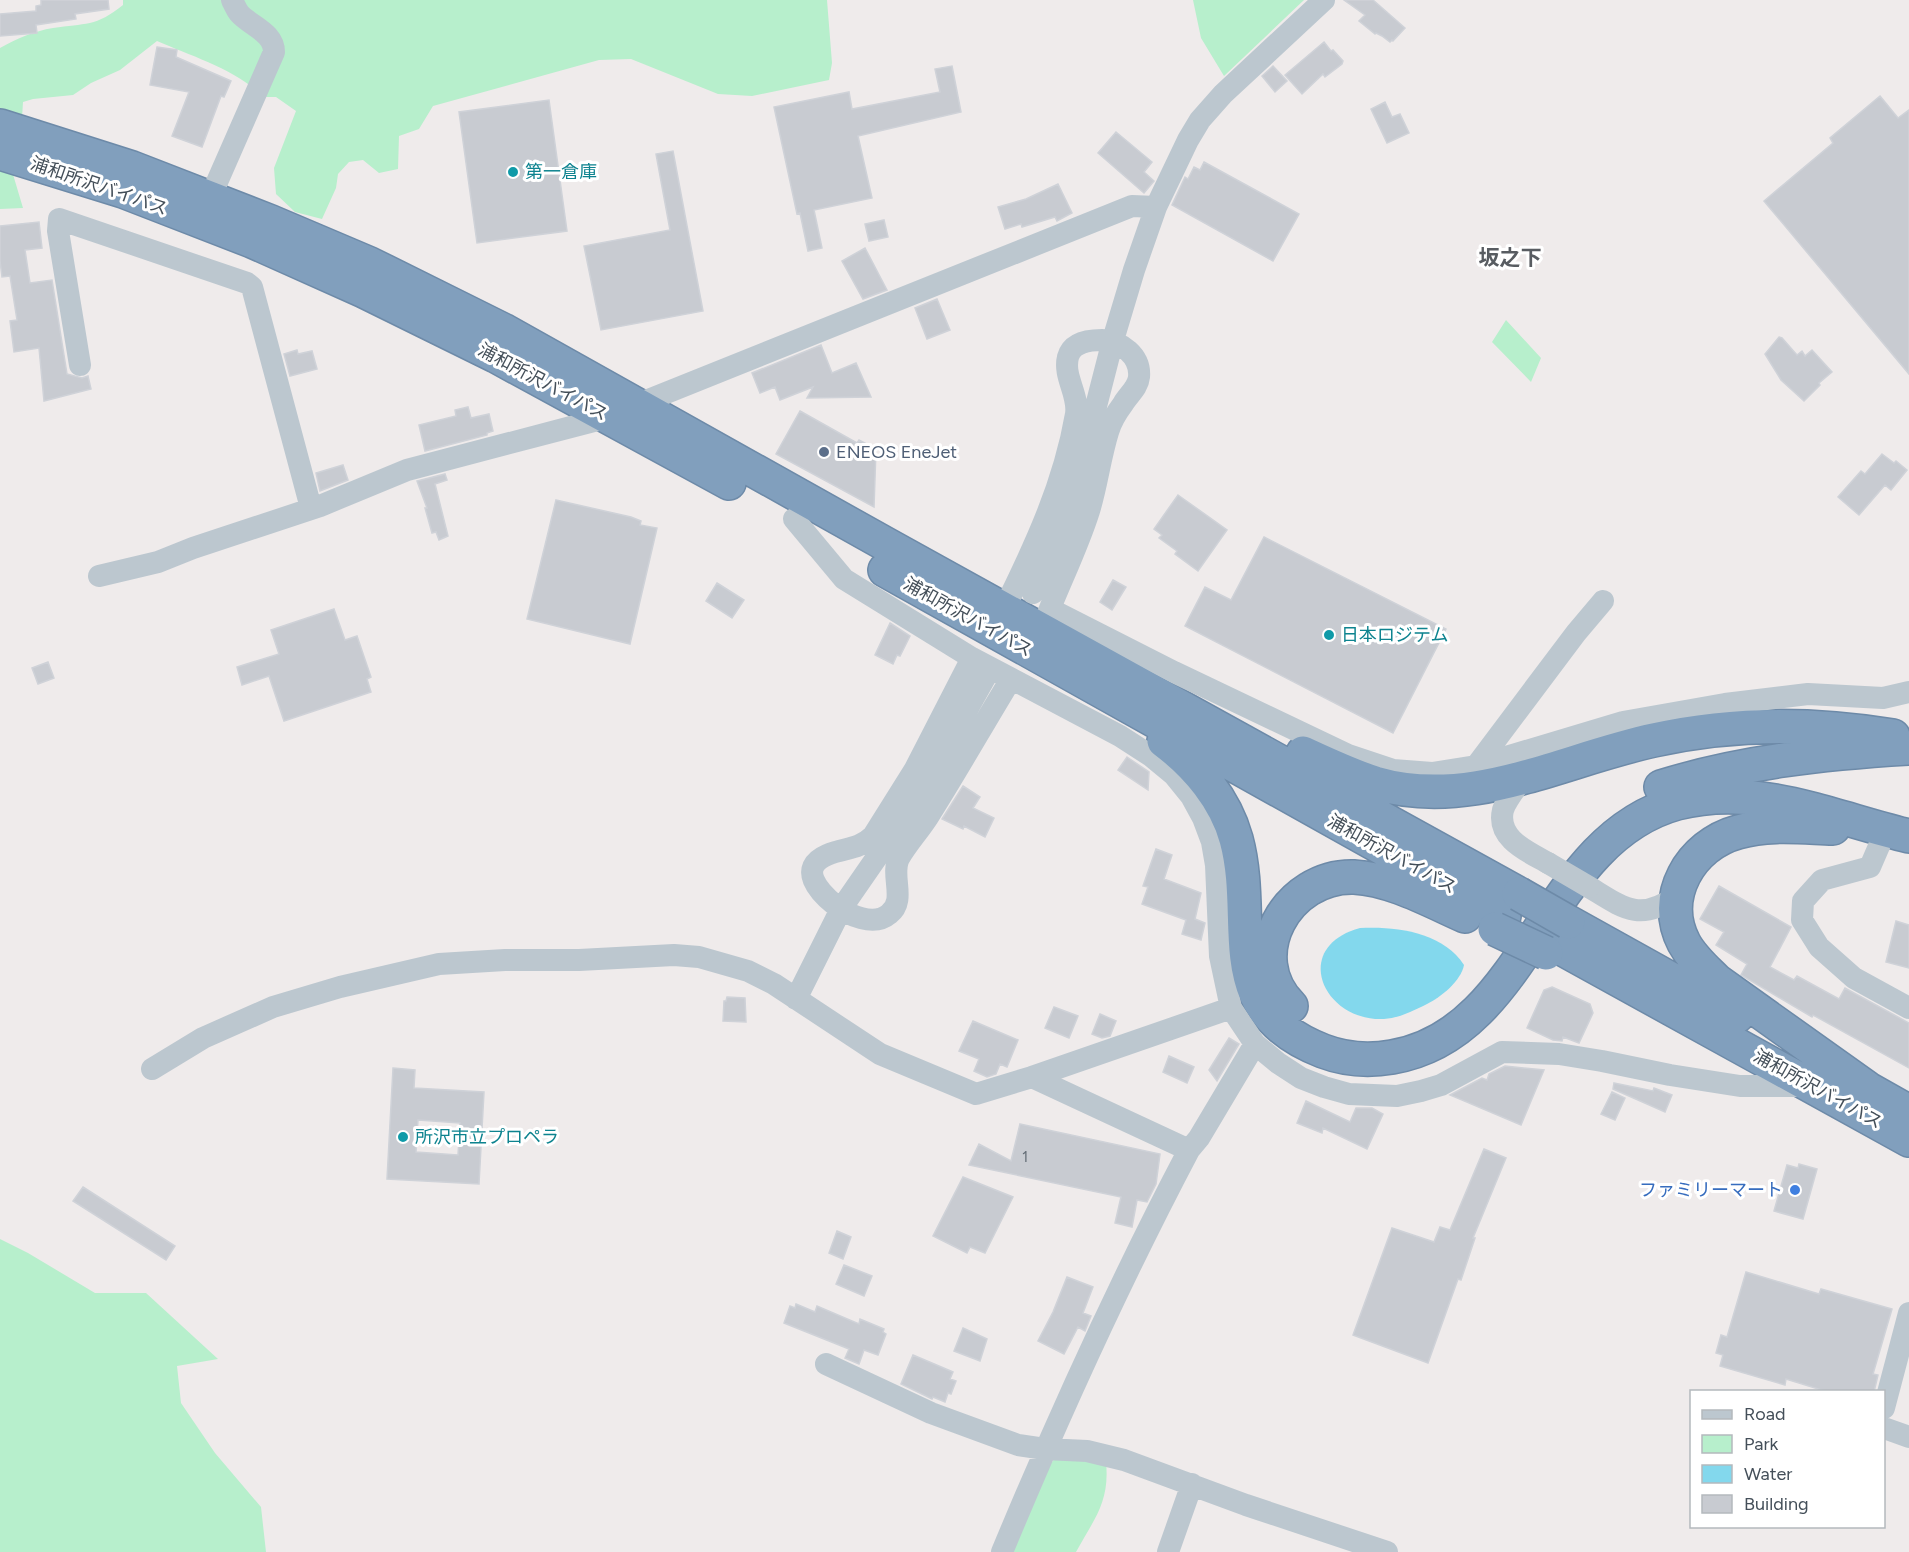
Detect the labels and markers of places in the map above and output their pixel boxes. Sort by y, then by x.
place label: 第一倉庫 [525,161,597,183]
marker: 第一倉庫 [506,165,520,179]
place label: ENEOS EneJet [836,441,957,463]
marker: ENEOS EneJet [817,445,831,459]
place label: 日本ロジテム [1341,624,1448,646]
marker: 日本ロジテム [1322,628,1336,642]
place label: 所沢市立プロペラ [415,1126,559,1148]
marker: 所沢市立プロペラ [396,1130,410,1144]
place label: ファミリーマート [1639,1179,1783,1201]
marker: ファミリーマート [1788,1183,1802,1197]

